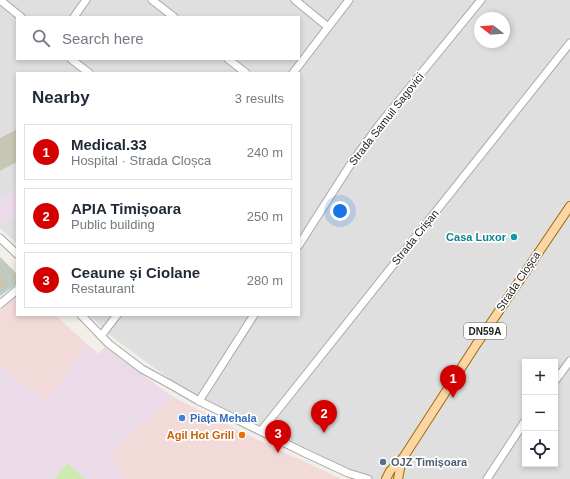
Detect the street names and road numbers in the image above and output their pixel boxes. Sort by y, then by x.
street label: Strada Samuil Sagovici [346,70,426,168]
street label: Strada Crișan [389,207,441,267]
street label: Strada Cloșca [494,248,543,313]
road number: DN59A [464,323,506,339]

